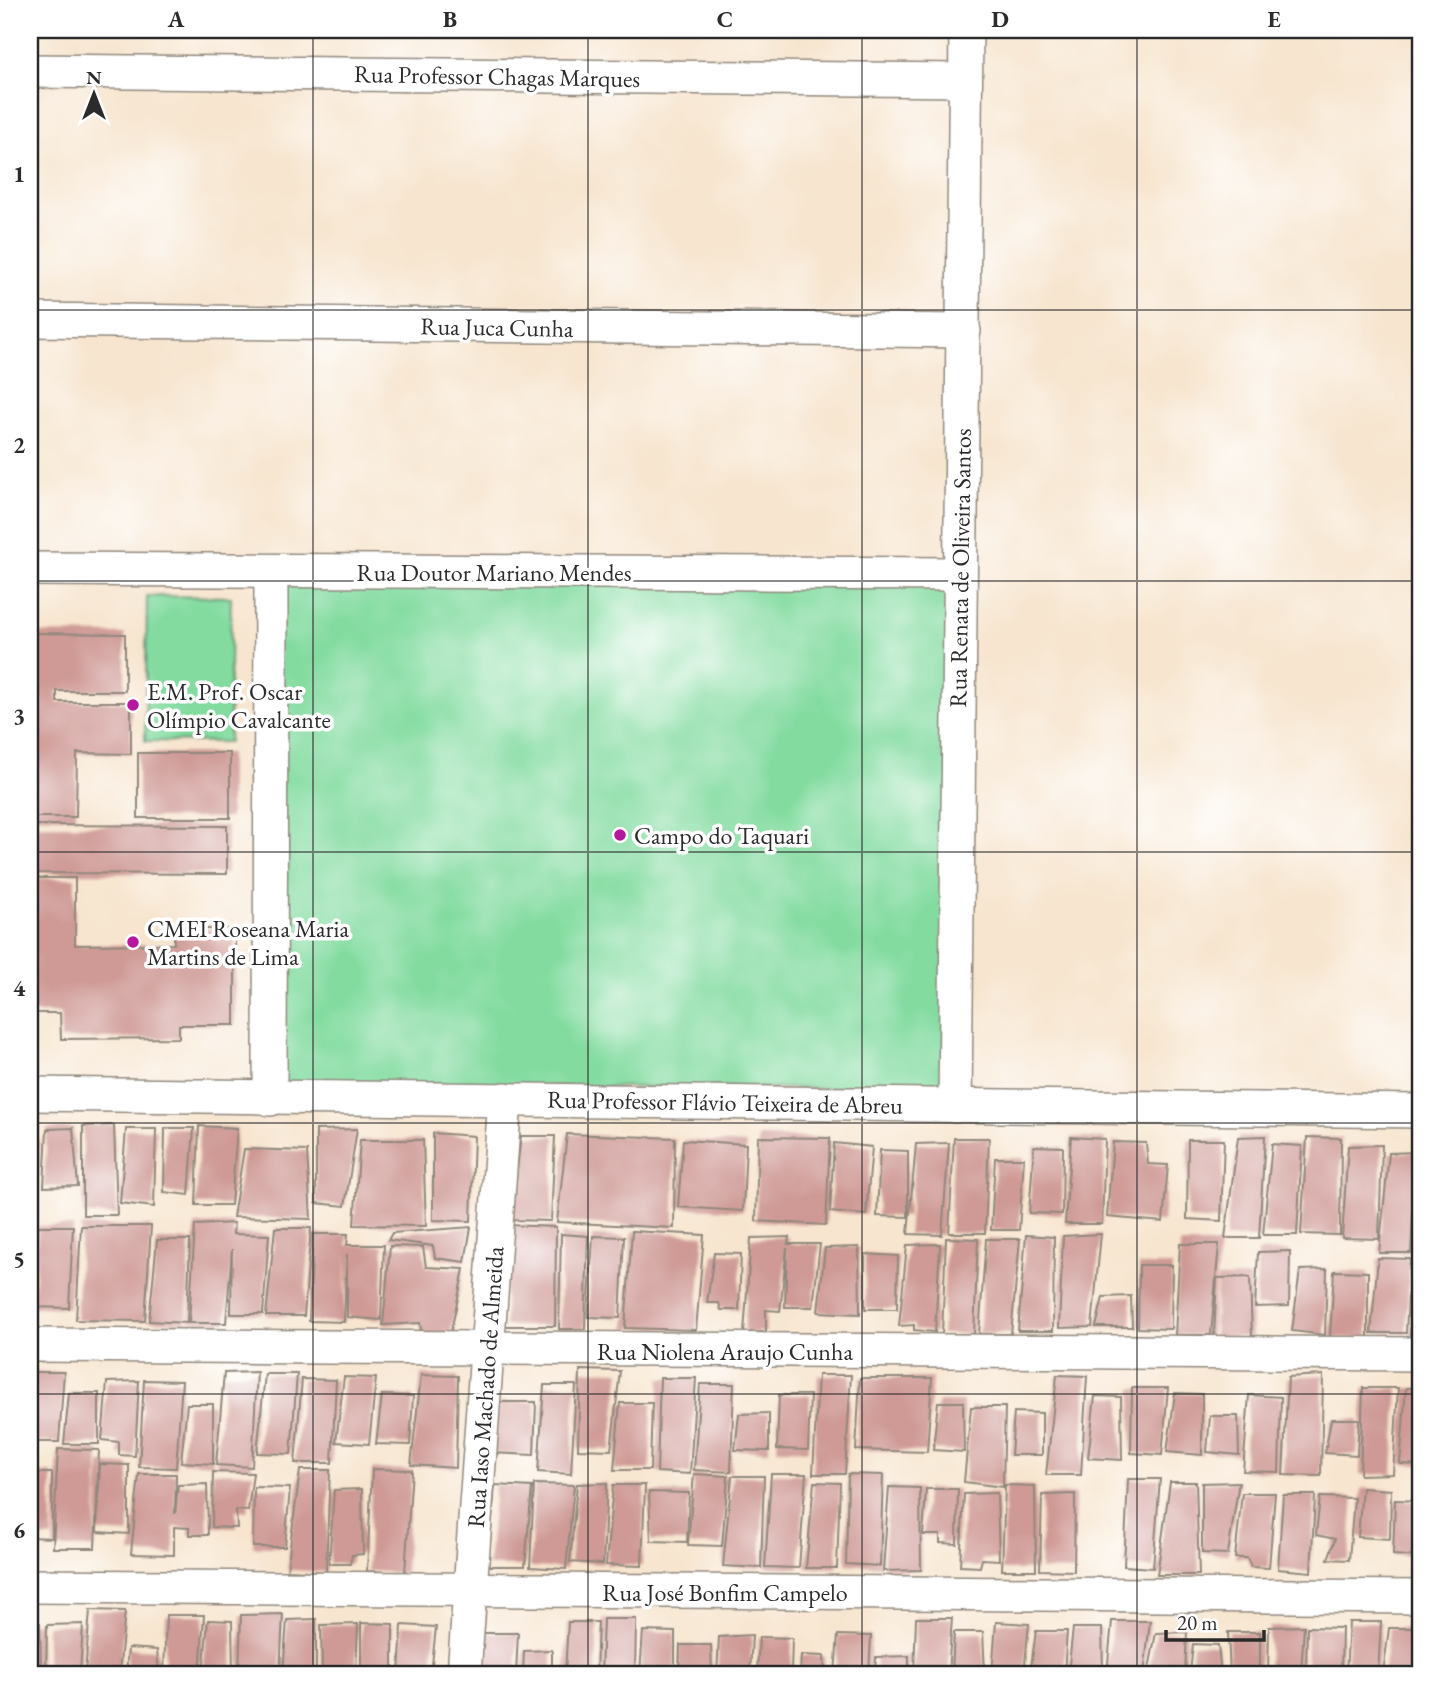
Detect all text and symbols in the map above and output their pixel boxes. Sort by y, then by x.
text: A [167,4,185,34]
text: B [443,4,457,34]
text: C [717,4,733,34]
text: D [991,4,1009,34]
text: E [1267,4,1281,34]
street label: Rua Professor Chagas Marques [354,58,640,94]
north arrow [60,60,130,130]
text: N [86,65,102,90]
text: 1 [13,159,25,189]
street label: Rua Juca Cunha [420,310,574,344]
street label: Rua Renata de Oliveira Santos [942,428,978,708]
text: 2 [13,430,25,460]
street label: Rua Doutor Mariano Mendes [357,557,631,588]
place label: E.M. Prof. Oscar Olímpio Cavalcante [147,676,331,735]
marker: E.M. Prof. Oscar Olímpio Cavalcante [125,697,141,713]
text: 3 [13,701,25,731]
place label: Campo do Taquari [634,820,809,851]
marker: Campo do Taquari [612,827,628,843]
place label: CMEI Roseana Maria Martins de Lima [147,913,350,972]
marker: CMEI Roseana Maria Martins de Lima [125,934,141,950]
text: 4 [13,973,26,1003]
street label: Rua Professor Flávio Teixeira de Abreu [547,1083,903,1121]
text: 5 [13,1244,25,1274]
street label: Rua Iaso Machado de Almeida [460,1245,510,1529]
street label: Rua Niolena Araujo Cunha [597,1336,853,1367]
text: 6 [13,1515,25,1545]
street label: Rua José Bonfim Campelo [602,1577,848,1608]
scale bar [1166,1599,1264,1643]
text: 20 m [1177,1609,1218,1636]

